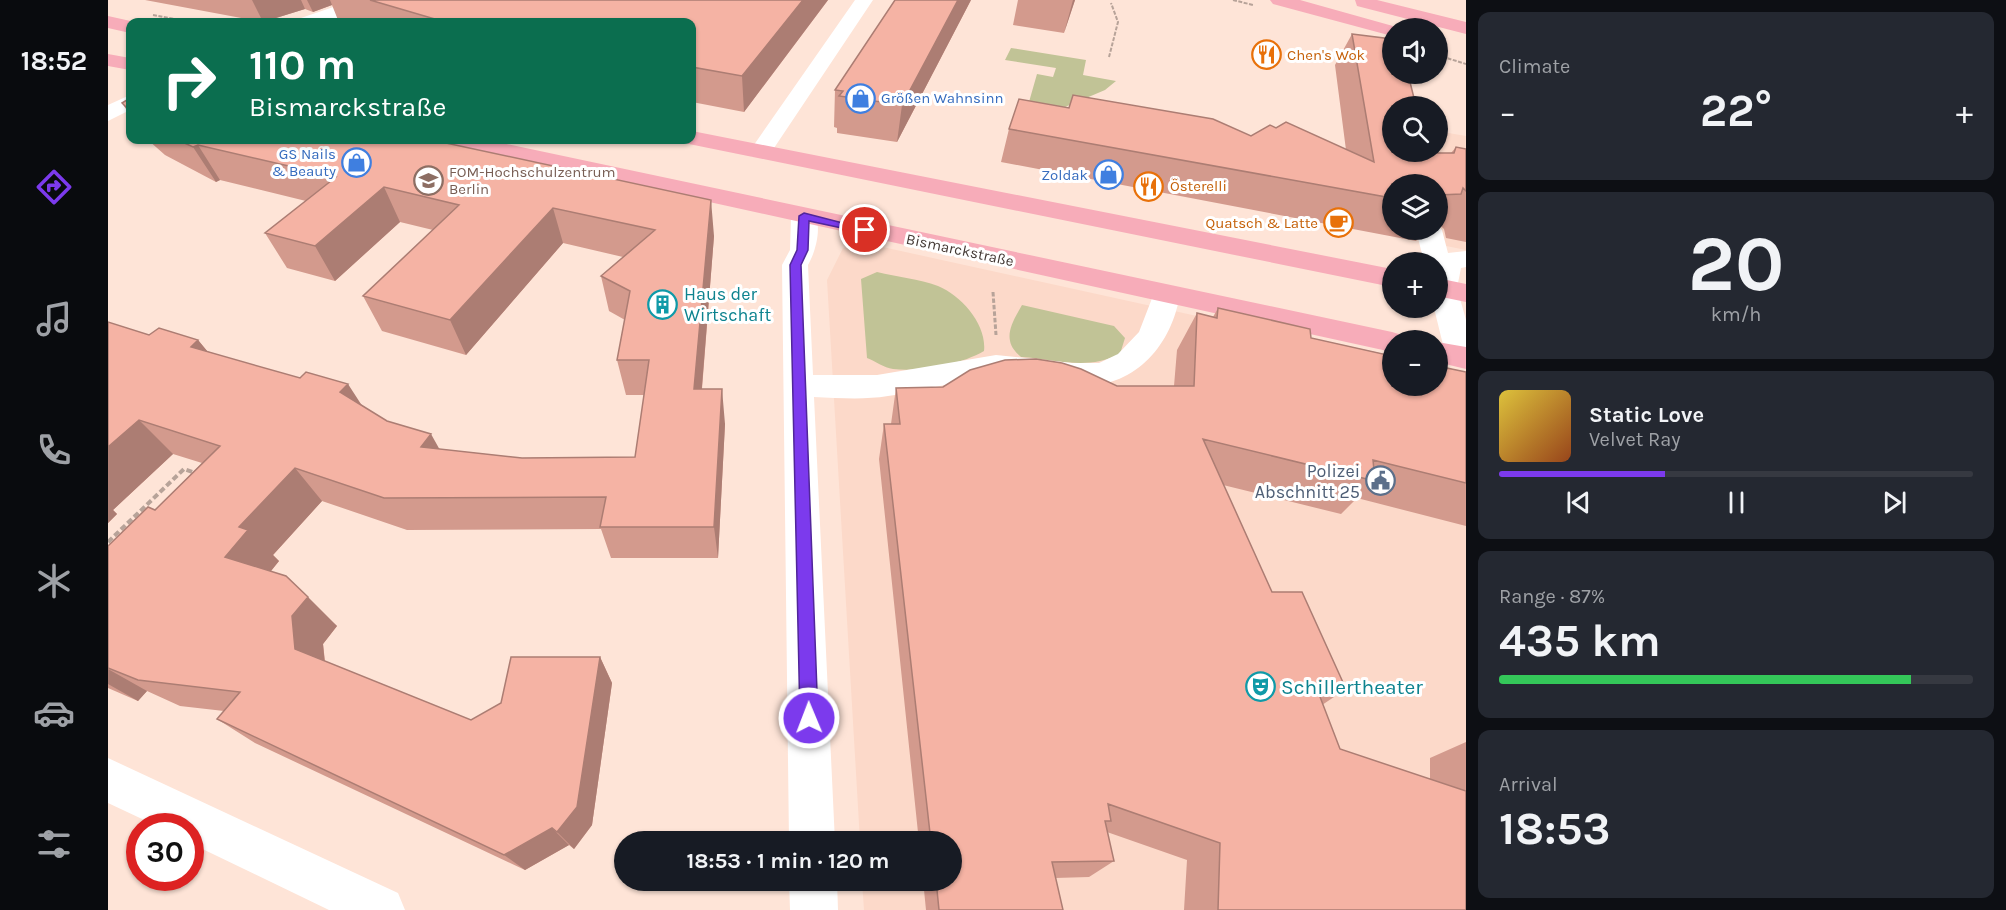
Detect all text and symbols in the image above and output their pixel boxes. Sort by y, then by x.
map controls [1382,18,1448,396]
button: sound [1382,18,1448,84]
restaurant icon: Chen's Wok [1250,39,1282,71]
text: 110 m [249,40,356,90]
icon: right [150,42,228,120]
text: 18:52 [21,45,87,77]
place label: Chen's Wok [1287,46,1365,64]
text: Climate [1499,55,1570,78]
shop icon: Größen Wahnsinn [844,82,876,114]
text: 22° [1700,85,1772,137]
place label: Größen Wahnsinn [881,89,1004,107]
text: Bismarckstraße [249,91,446,123]
text: − [1499,93,1516,131]
text: + [1956,93,1973,131]
button: search [1382,96,1448,162]
place label: GS Nails & Beauty [272,145,336,180]
shop icon: GS Nails & Beauty [341,147,373,179]
shop icon: Zoldak [1093,159,1125,191]
place label: FOM-Hochschulzentrum Berlin [449,163,616,198]
school or university icon: FOM-Hochschulzentrum Berlin [412,165,444,197]
icon: directions [33,166,75,208]
place label: Zoldak [1041,166,1088,184]
restaurant icon: Österelli [1133,170,1165,202]
button: layers [1382,174,1448,240]
place label: Österelli [1170,177,1227,195]
pin [839,204,890,255]
cafe icon: Quatsch & Latte [1323,207,1355,239]
icon: arrive [848,213,881,246]
place label: Quatsch & Latte [1205,214,1318,232]
text: 20 [1688,218,1784,310]
street label: Bismarckstraße [904,230,1016,270]
button: + [1382,252,1448,318]
place label: Haus der Wirtschaft [684,283,771,326]
building icon: Haus der Wirtschaft [647,288,679,320]
icon: music [33,298,75,340]
text: km/h [1711,303,1761,326]
button: − [1382,330,1448,396]
text: Static Love [1589,402,1704,428]
text: Velvet Ray [1589,428,1681,451]
icon: phone [33,429,75,471]
place label: Polizei Abschnitt 25 [1255,460,1360,503]
public building icon: Polizei Abschnitt 25 [1365,465,1397,497]
icon: previous [1562,486,1595,519]
icon: pause [1720,486,1753,519]
icon: next [1878,486,1911,519]
icon: climate [33,560,75,602]
text: Range · 87% [1499,585,1605,608]
text: 435 km [1499,615,1661,667]
theatre icon: Schillertheater [1244,671,1276,703]
place label: Schillertheater [1281,675,1423,699]
position arrow [777,686,841,750]
icon: car [33,692,75,734]
text: Arrival [1499,773,1558,796]
text: 18:53 [1499,803,1610,855]
speed limit sign: 30 [126,813,204,891]
icon: filters [33,823,75,865]
text: 18:53 · 1 min · 120 m [687,848,889,874]

